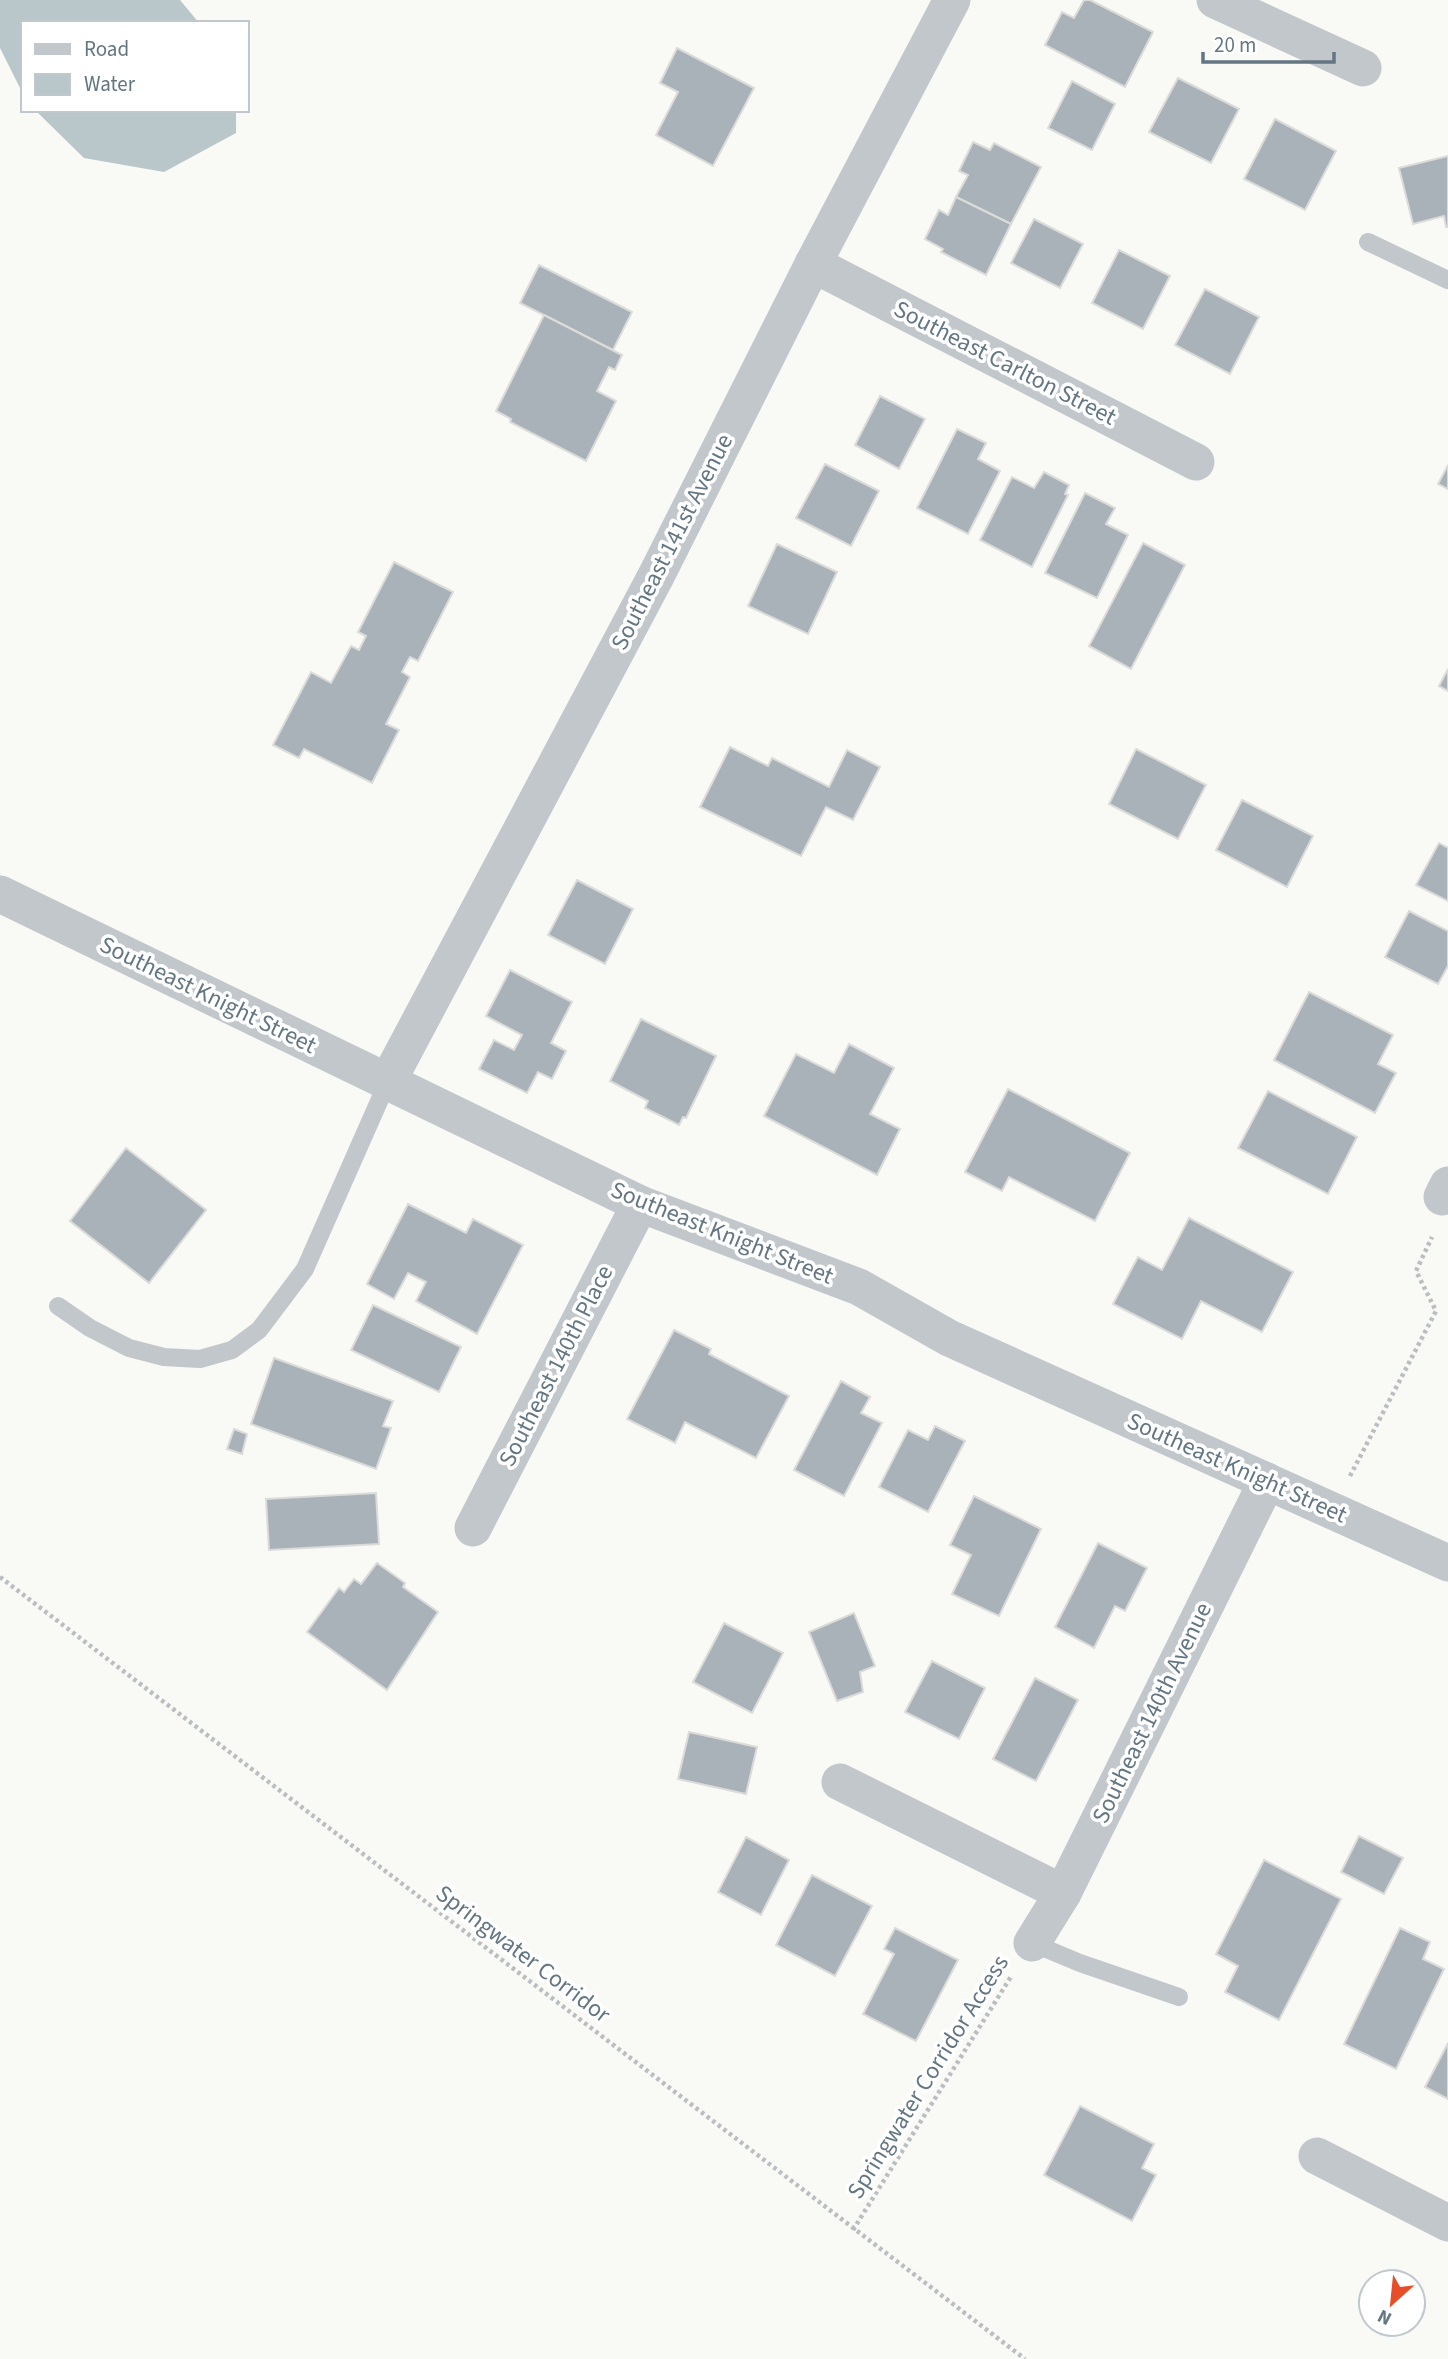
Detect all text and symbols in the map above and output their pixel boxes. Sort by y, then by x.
legend [21,21,248,112]
scale bar [1203,21,1334,65]
text: 20 m [1214,30,1256,60]
text: Road [84,34,129,64]
text: Water [84,69,136,99]
street label: Southeast Carlton Street [888,292,1122,434]
street label: Southeast 141st Avenue [602,428,742,656]
street label: Southeast Knight Street [94,927,322,1063]
street label: Southeast Knight Street [605,1172,839,1294]
street label: Southeast 140th Place [490,1259,622,1473]
street label: Southeast Knight Street [1121,1404,1353,1532]
street label: Southeast 140th Avenue [1083,1597,1221,1829]
street label: Springwater Corridor [428,1877,618,2032]
street label: Springwater Corridor Access [839,1948,1017,2206]
north arrow [1357,2268,1427,2338]
text: N [1373,2302,1397,2332]

